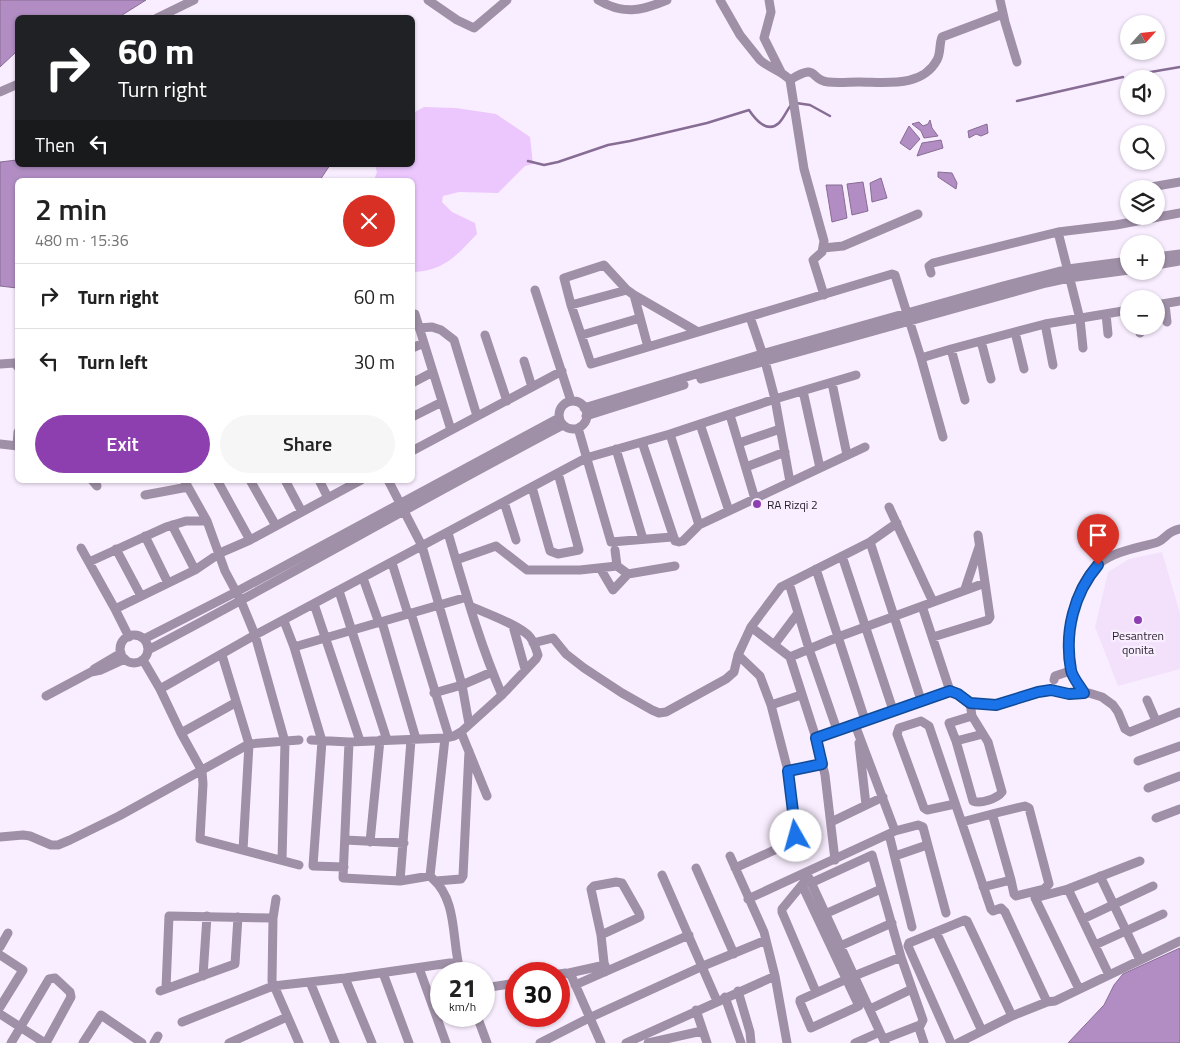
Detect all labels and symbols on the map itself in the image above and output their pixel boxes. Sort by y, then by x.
north arrow [1120,15,1165,60]
place label: RA Rizqi 2 [767,495,818,514]
marker: RA Rizqi 2 [751,498,763,510]
pin [1077,514,1119,565]
marker: Pesantren qonita [1132,614,1144,626]
place label: Pesantren qonita [1112,626,1164,659]
position arrow [769,809,821,861]
speed limit sign: 30 [505,962,570,1027]

